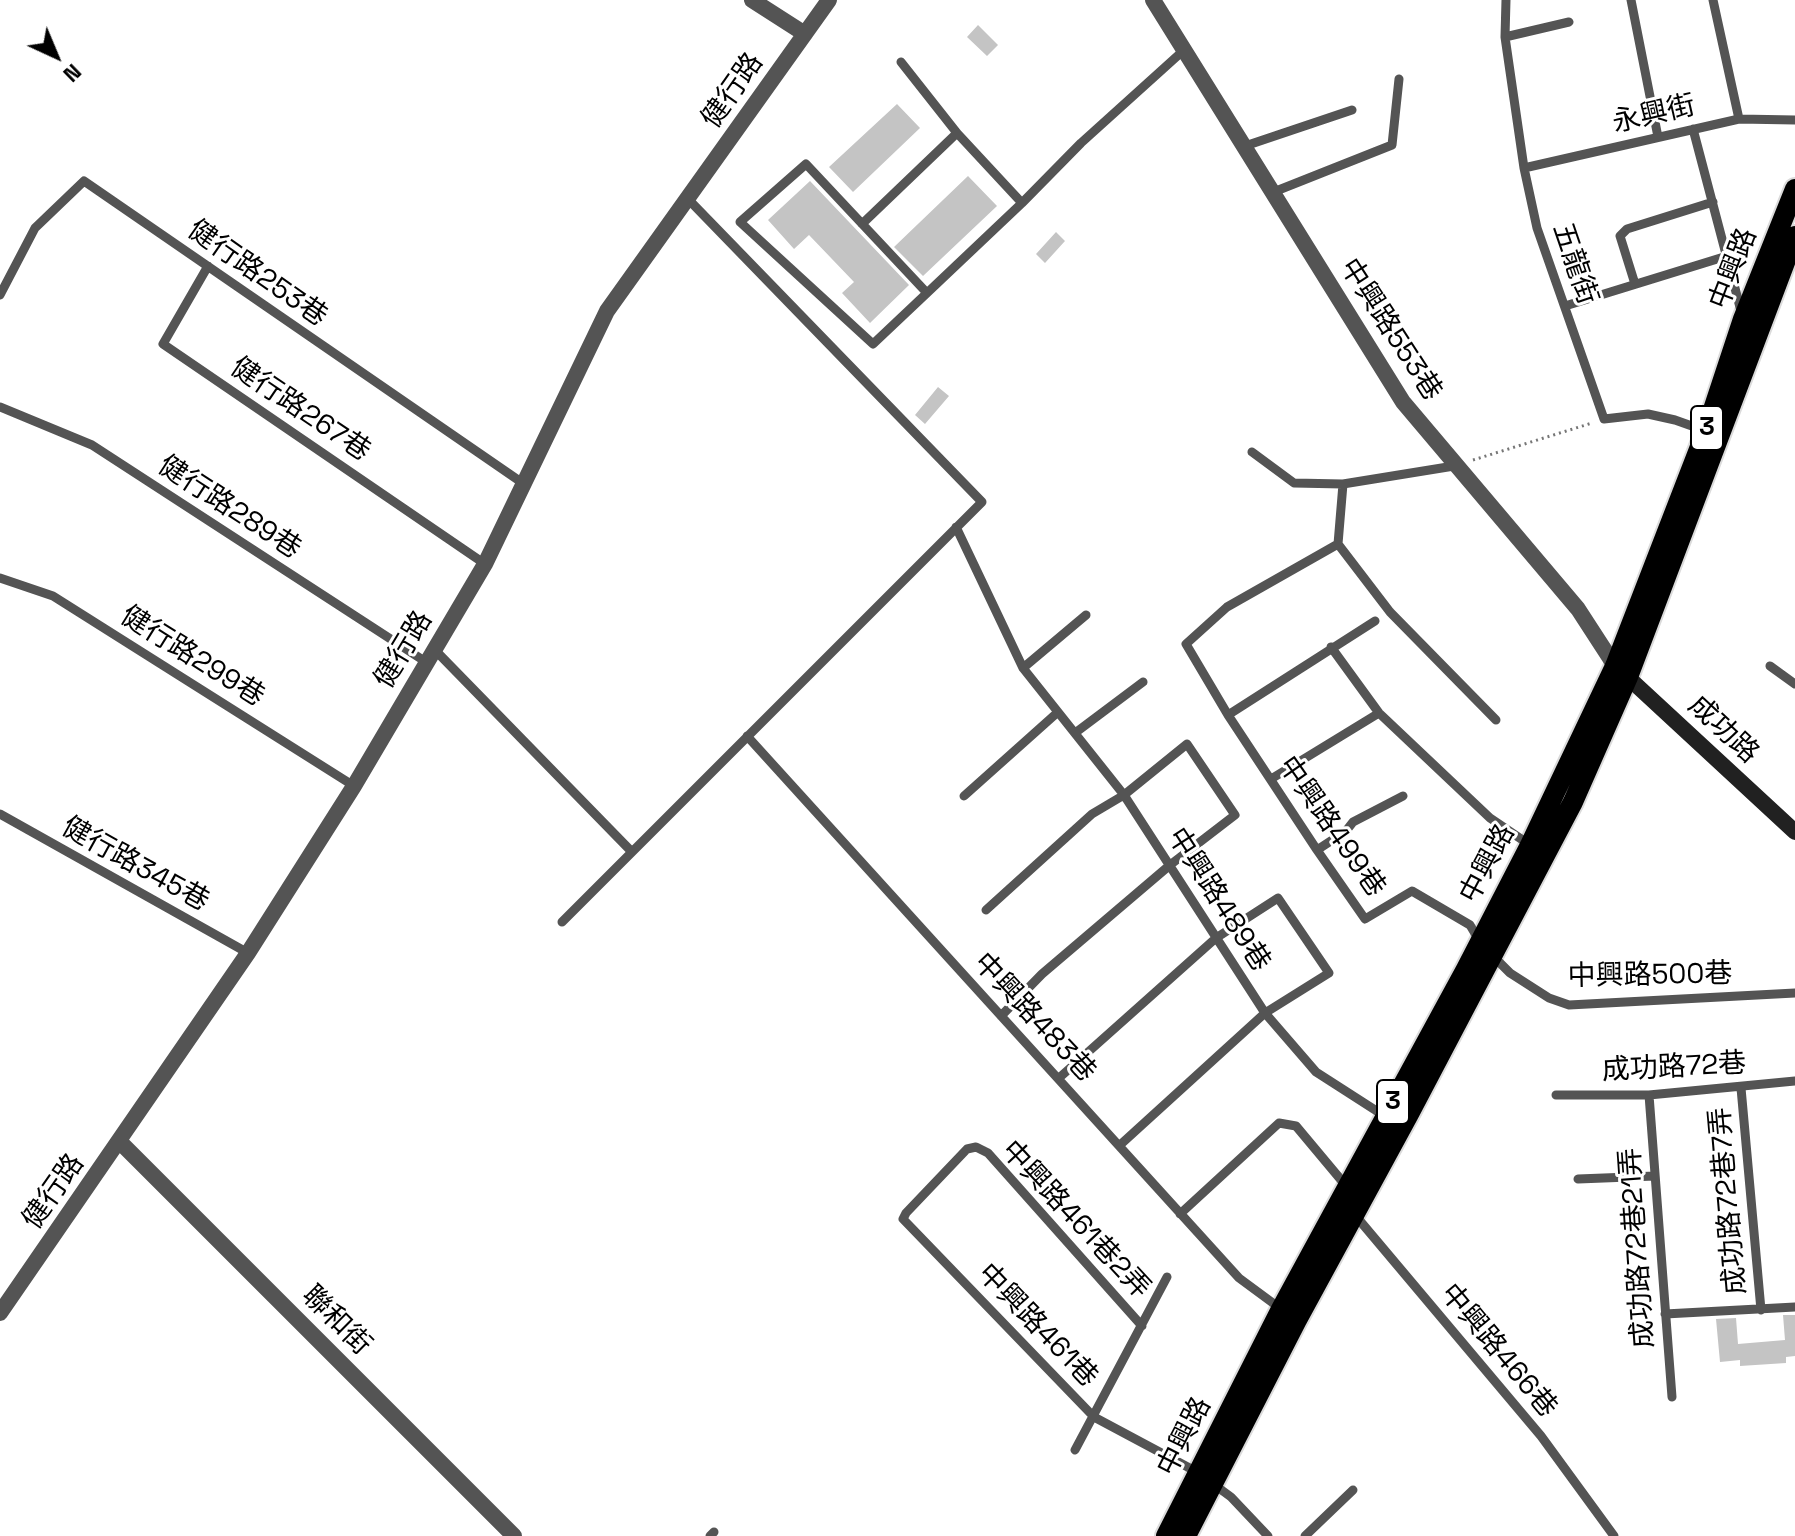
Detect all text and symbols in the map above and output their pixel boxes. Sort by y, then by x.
north arrow [16,16,96,96]
street label: 健行路 [695,47,771,135]
text: N [58,58,88,88]
street label: 永興街 [1609,89,1699,141]
street label: 健行路253巷 [181,214,333,334]
street label: 五龍街 [1544,219,1604,309]
street label: 中興路 [1703,224,1765,314]
street label: 中興路553巷 [1332,253,1448,407]
street label: 健行路267巷 [224,351,376,469]
road number: 3 [1691,406,1723,450]
street label: 健行路289巷 [151,449,307,567]
street label: 健行路299巷 [114,600,270,714]
street label: 健行路 [368,605,440,695]
street label: 成功路 [1681,689,1765,771]
street label: 中興路499巷 [1270,750,1392,904]
street label: 健行路345巷 [55,811,215,919]
street label: 中興路 [1453,819,1523,909]
street label: 中興路489巷 [1159,822,1277,978]
street label: 中興路483巷 [966,947,1102,1089]
street label: 中興路500巷 [1567,958,1733,994]
street label: 成功路72巷 [1601,1047,1747,1089]
road number: 3 [1377,1080,1409,1124]
street label: 成功路72巷7弄 [1704,1106,1754,1296]
street label: 中興路461巷2弄 [993,1134,1157,1306]
street label: 成功路72巷21弄 [1614,1147,1662,1349]
street label: 健行路 [16,1148,92,1236]
street label: 中興路461巷 [970,1257,1104,1395]
street label: 中興路466巷 [1432,1277,1564,1425]
street label: 聯和街 [294,1279,378,1363]
street label: 中興路 [1151,1392,1219,1482]

